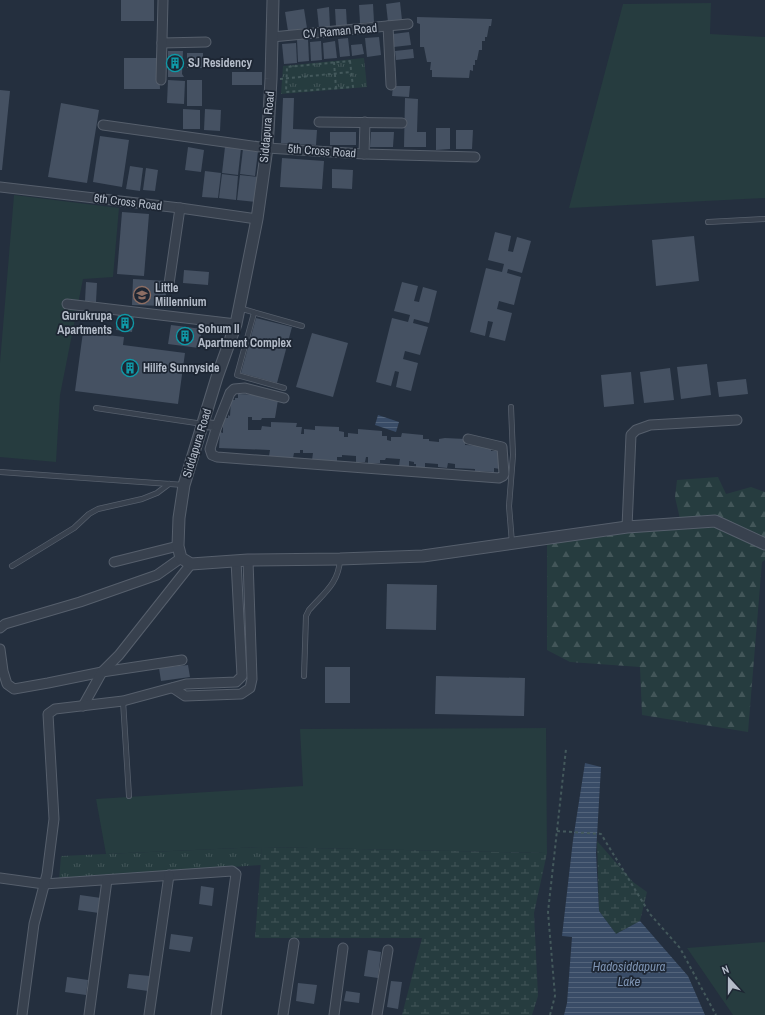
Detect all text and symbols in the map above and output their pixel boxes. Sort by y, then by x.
street label: CV Raman Road [302,20,378,42]
building icon: SJ Residency [165,53,185,73]
place label: SJ Residency [188,55,253,71]
street label: Siddapura Road [256,91,278,163]
street label: 5th Cross Road [287,141,357,161]
street label: 6th Cross Road [93,190,163,214]
place label: Little Millennium [155,280,207,310]
school or university icon: Little Millennium [132,285,152,305]
place label: Gurukrupa Apartments [57,308,113,338]
building icon: Gurukrupa Apartments [115,313,135,333]
place label: Sohum II Apartment Complex [198,321,292,351]
building icon: Sohum II Apartment Complex [175,326,195,346]
building icon: Hilife Sunnyside [120,358,140,378]
place label: Hilife Sunnyside [143,360,220,376]
street label: Siddapura Road [179,406,215,480]
water label: Hadosiddapura Lake [593,958,666,990]
north arrow [709,959,749,999]
text: N [720,962,731,977]

